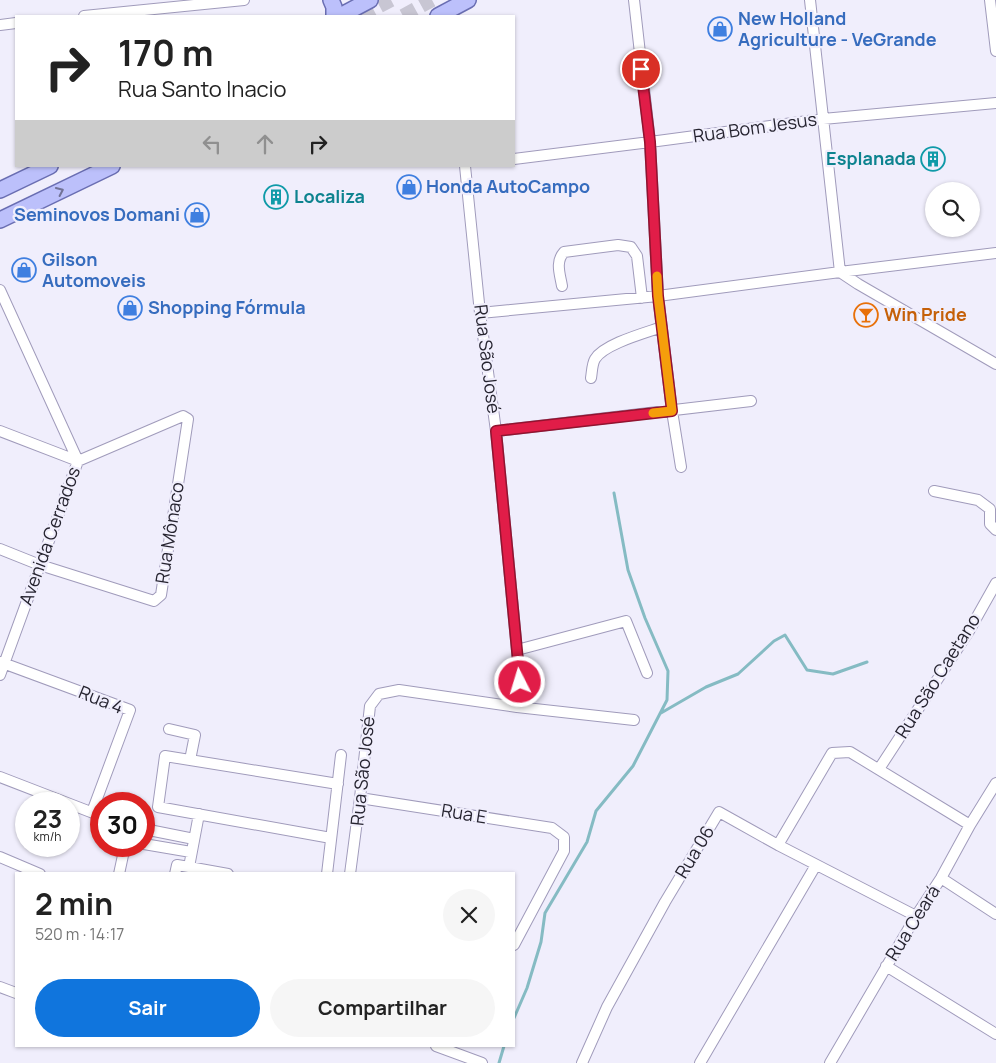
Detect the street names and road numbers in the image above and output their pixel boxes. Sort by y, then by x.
street label: Rua Bom Jesus [691,106,818,148]
street label: Rua São José [469,303,507,415]
street label: Avenida Cerrados [13,463,85,608]
street label: Rua Mônaco [149,480,189,585]
street label: Rua São Caetano [889,609,985,742]
street label: Rua 4 [75,679,127,719]
street label: Rua São José [344,715,380,827]
street label: Rua E [440,798,489,828]
street label: Rua 06 [669,821,719,882]
street label: Rua Ceará [879,880,945,965]

